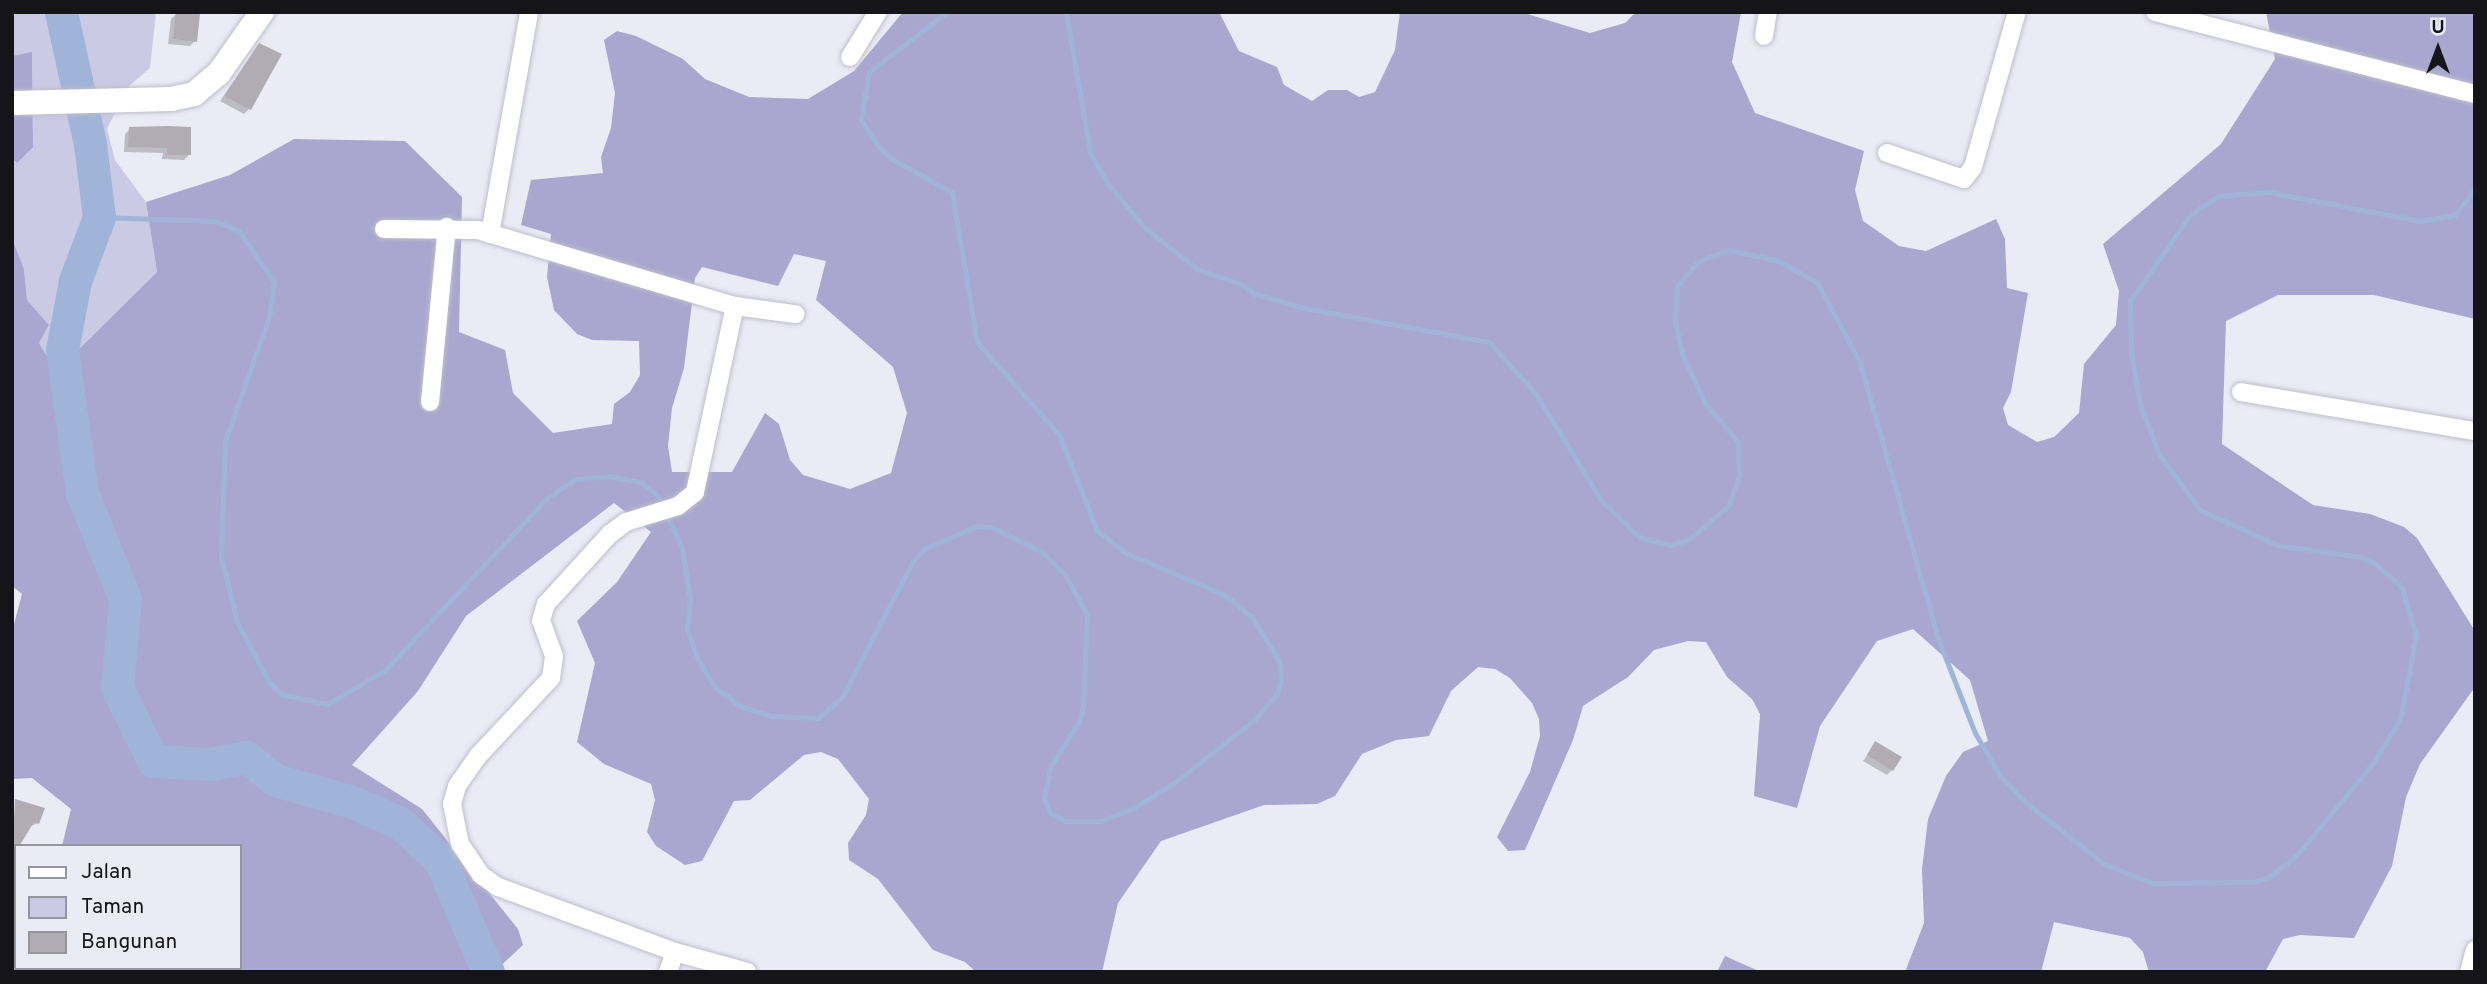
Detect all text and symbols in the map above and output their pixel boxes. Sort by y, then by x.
north arrow [2403,14,2473,84]
text: U [2431,16,2445,40]
legend [14,844,242,970]
text: Jalan [81,859,132,886]
text: Taman [81,894,144,921]
text: Bangunan [81,929,177,956]

